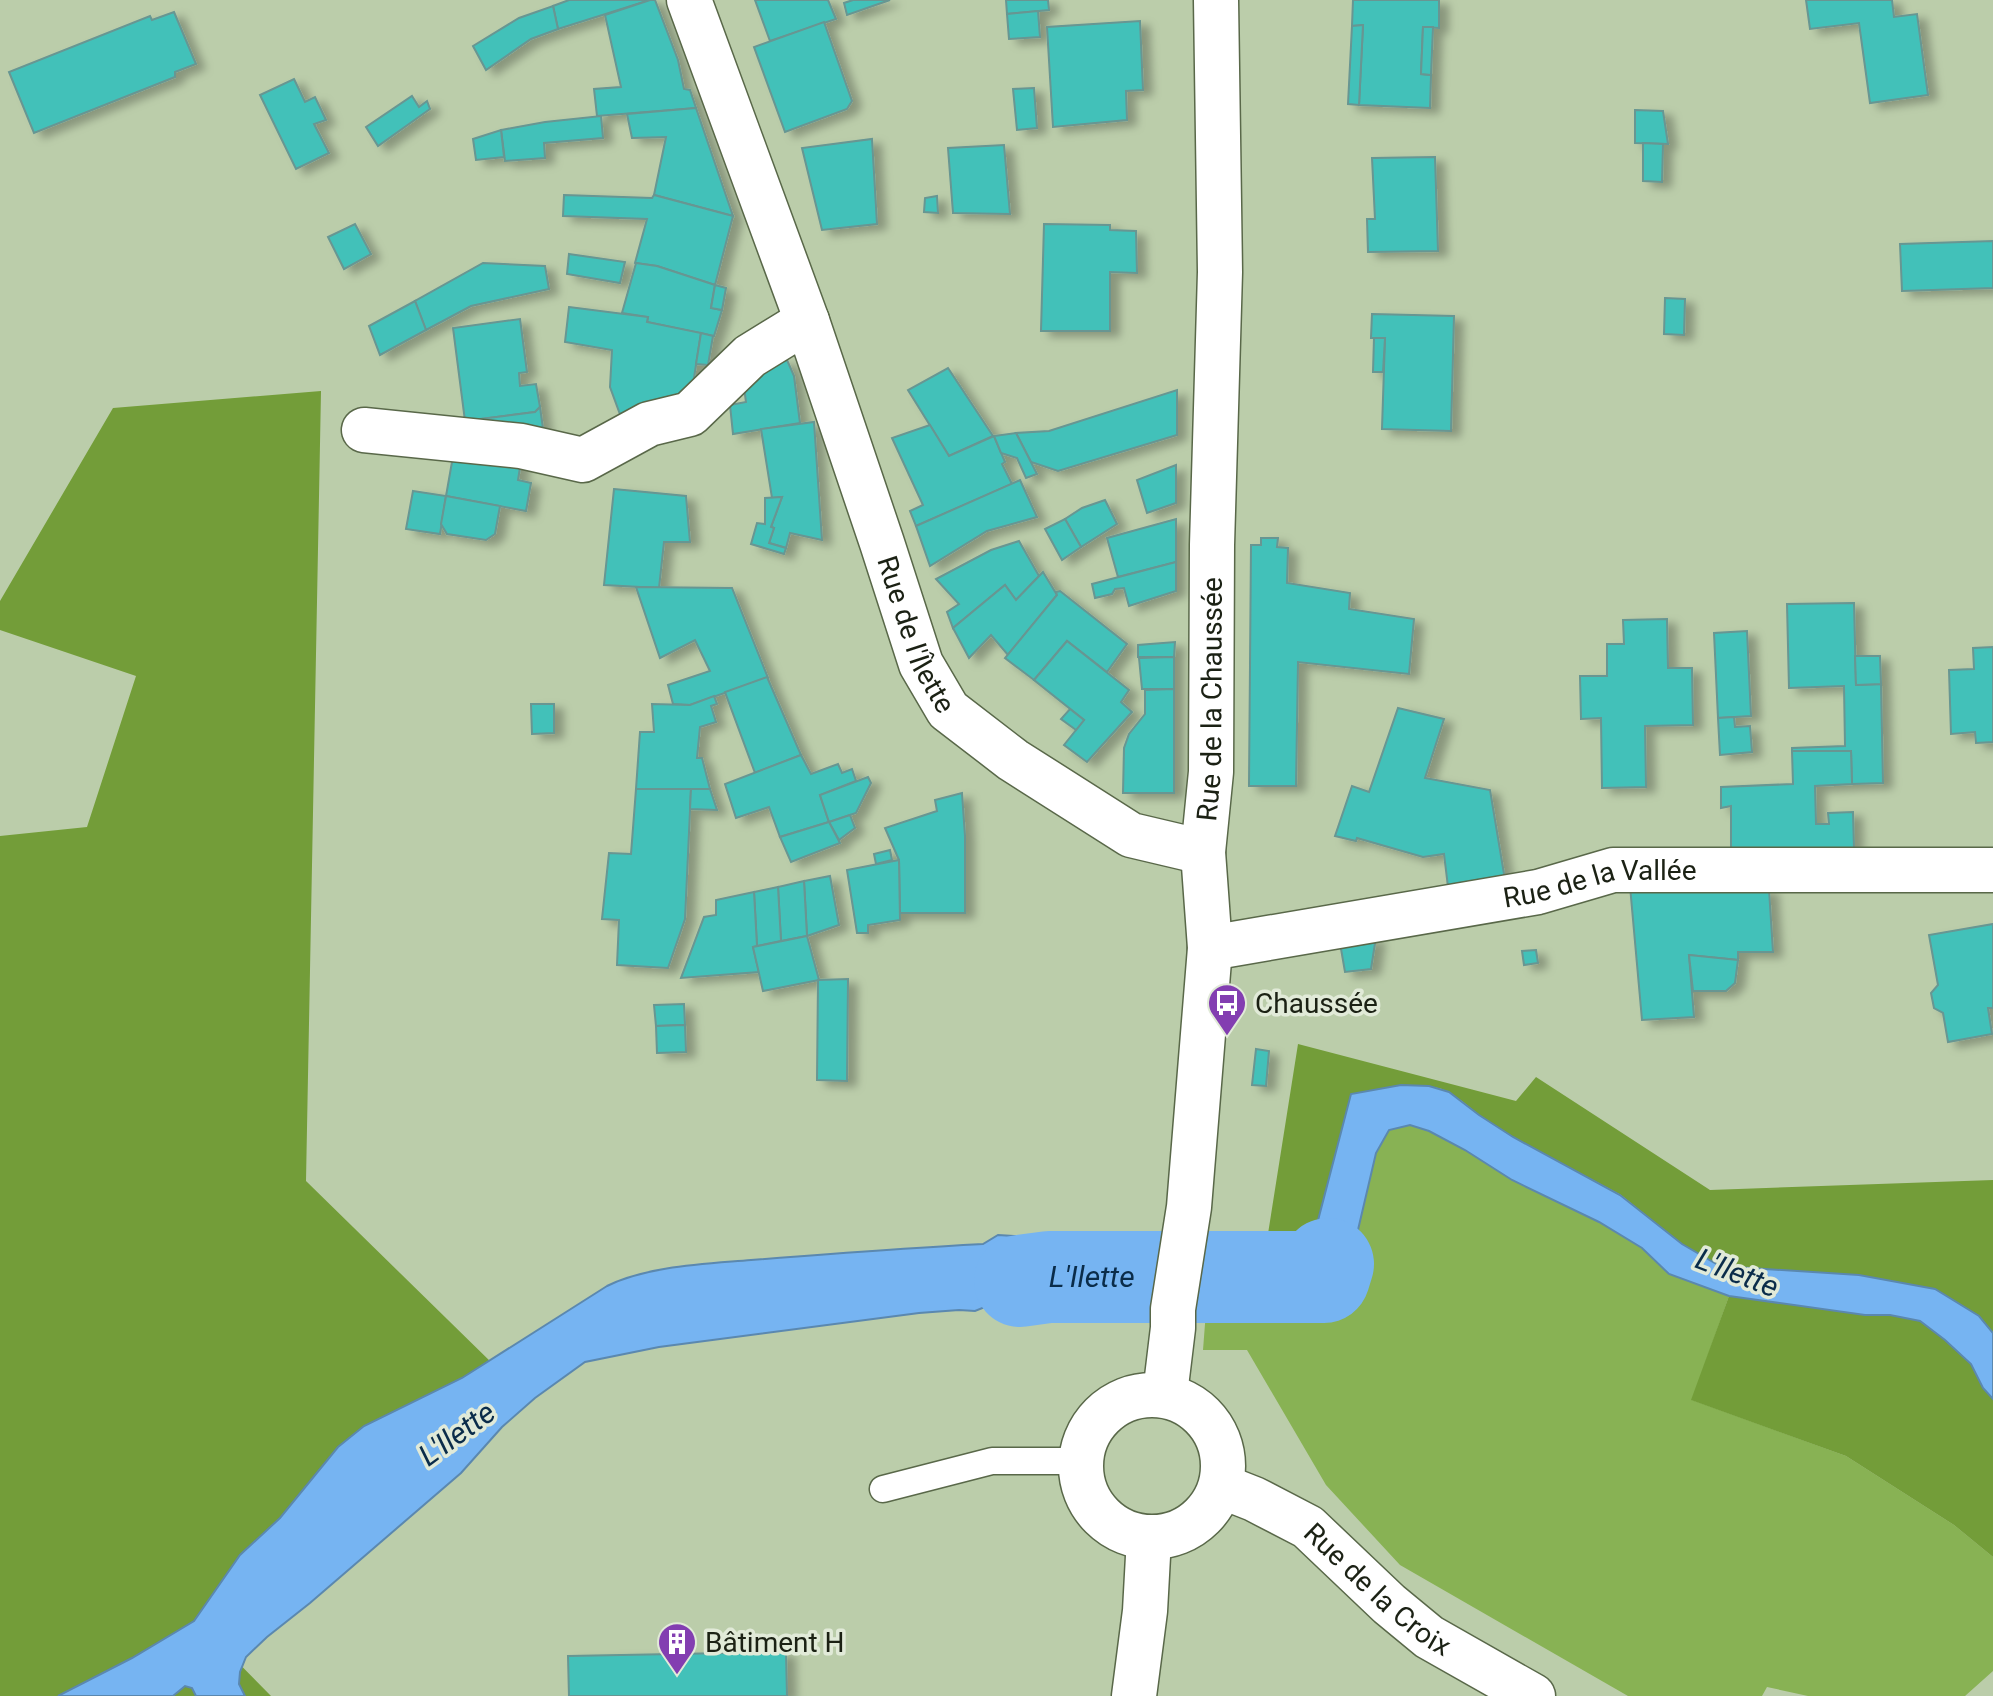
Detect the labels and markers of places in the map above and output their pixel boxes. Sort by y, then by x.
bus stop icon: Chaussée [1206,982,1248,1037]
place label: Chaussée [1255,987,1378,1020]
building icon: Bâtiment H [656,1621,698,1676]
place label: Bâtiment H [705,1626,845,1659]

